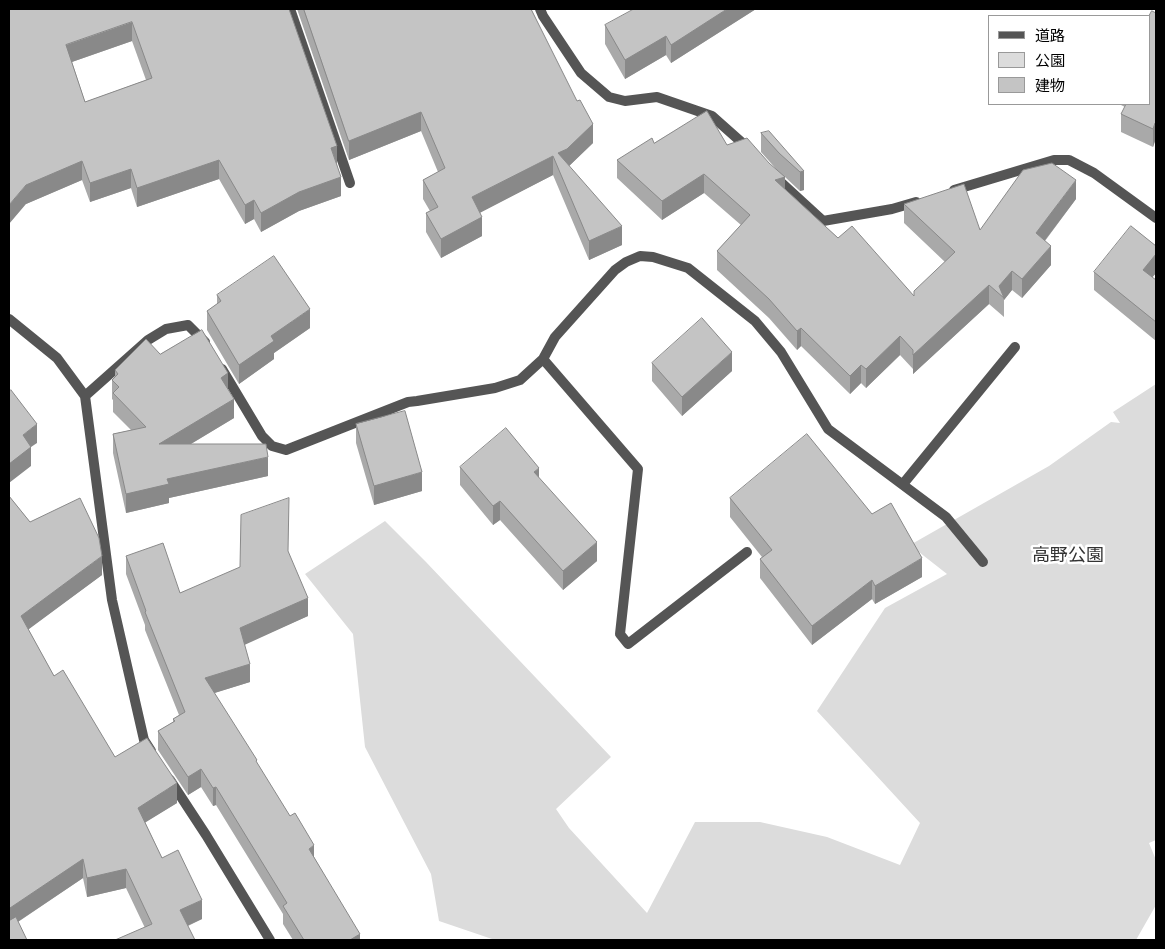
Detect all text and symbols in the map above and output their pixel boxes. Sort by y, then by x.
legend [988,15,1150,105]
text: 道路 [1035,27,1065,45]
text: 公園 [1035,52,1065,70]
text: 建物 [1035,77,1065,95]
park label: 高野公園 [1032,545,1104,567]

